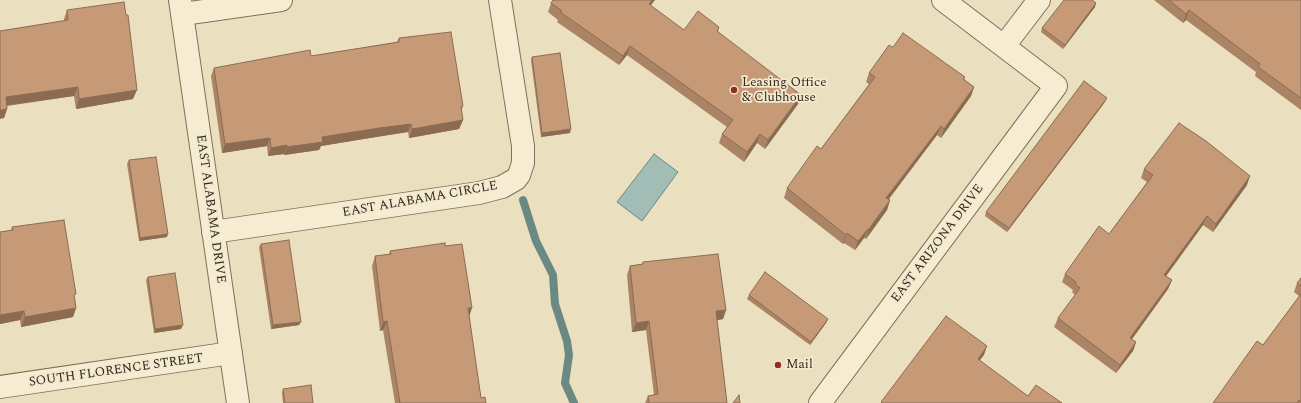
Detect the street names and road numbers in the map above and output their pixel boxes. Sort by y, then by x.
street label: EAST ALABAMA DRIVE [192,134,228,284]
street label: EAST ALABAMA CIRCLE [341,179,499,221]
street label: EAST ARIZONA DRIVE [888,182,988,306]
street label: SOUTH FLORENCE STREET [28,351,204,391]

